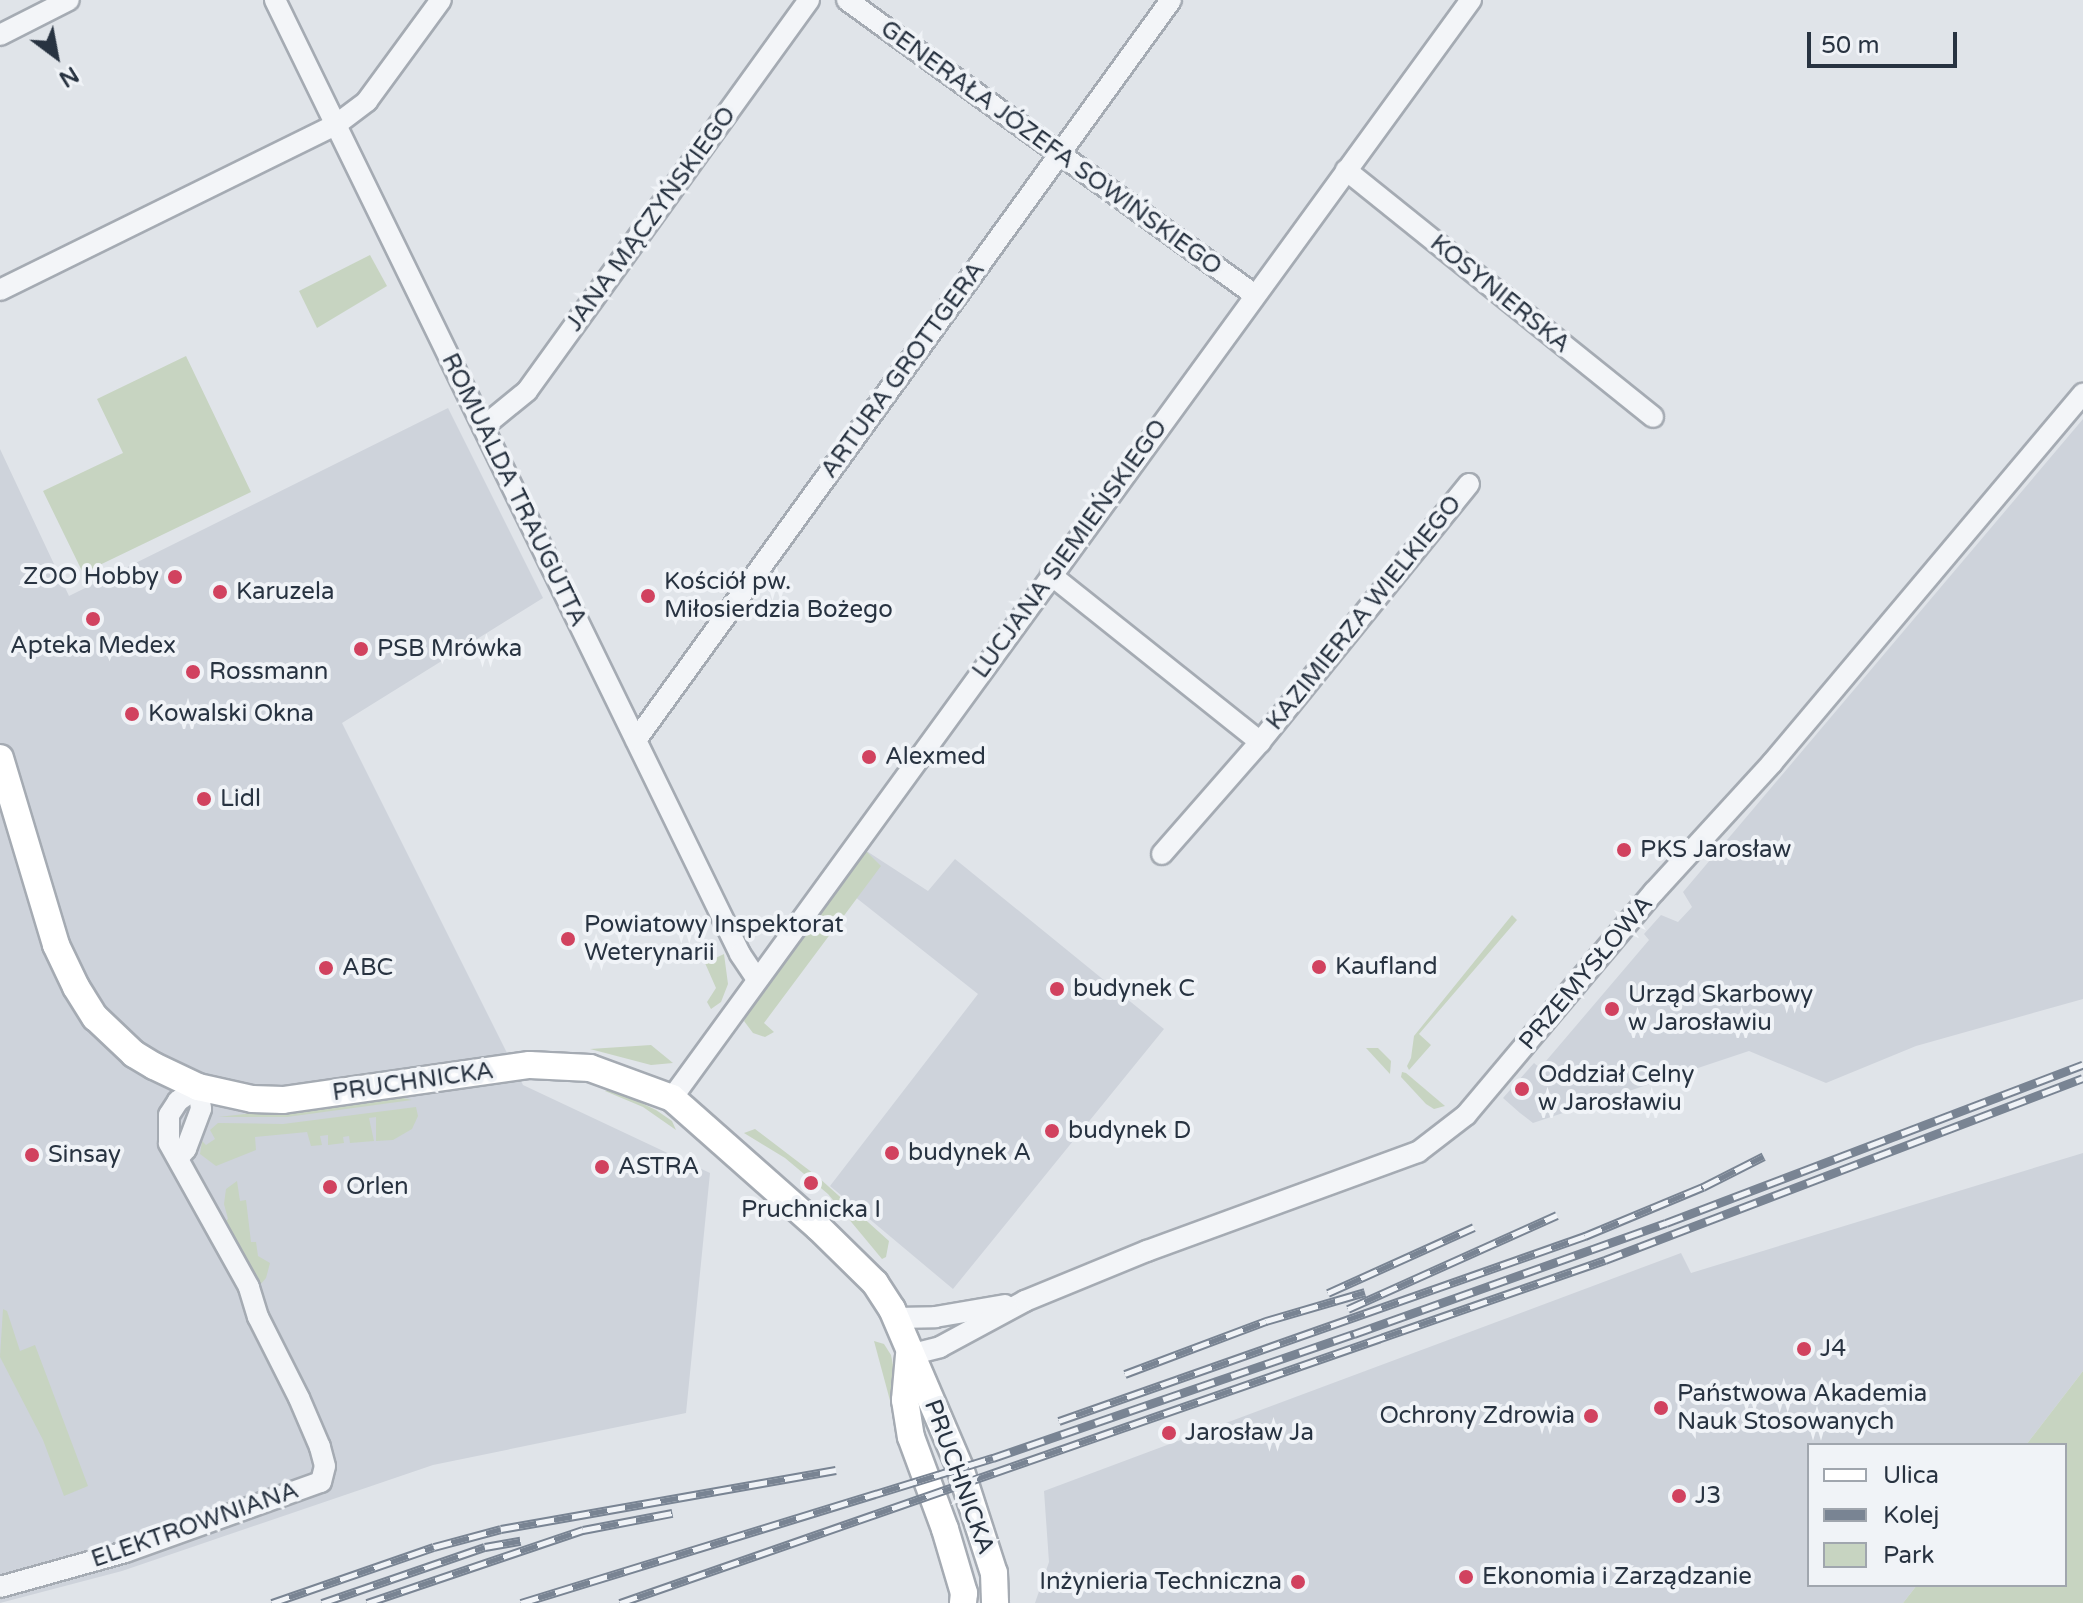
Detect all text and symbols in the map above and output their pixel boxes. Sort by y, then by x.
street label: GENERAŁA JÓZEFA SOWIŃSKIEGO [875,15,1227,281]
north arrow [16,16,96,96]
scale bar [1811,16,1961,66]
text: 50 m [1821,31,1879,60]
text: N [54,61,83,92]
street label: JANA MĄCZYŃSKIEGO [560,101,742,337]
street label: KOSYNIERSKA [1424,229,1576,359]
street label: ARTURA GROTTGERA [815,256,991,484]
street label: ROMUALDA TRAUGUTTA [435,349,593,631]
street label: LUCJANA SIEMIEŃSKIEGO [966,414,1174,684]
street label: KAZIMIERZA WIELKIEGO [1260,490,1468,736]
place label: ZOO Hobby [23,563,159,591]
marker: ZOO Hobby [166,568,184,586]
place label: Kościół pw. Miłosierdzia Bożego [664,568,893,624]
place label: Karuzela [236,578,334,606]
marker: Karuzela [211,583,229,601]
marker: Kościół pw. Miłosierdzia Bożego [639,587,657,605]
marker: Apteka Medex [84,610,102,628]
place label: Apteka Medex [10,632,176,660]
place label: PSB Mrówka [377,635,522,663]
marker: PSB Mrówka [352,640,370,658]
place label: Rossmann [209,658,328,686]
marker: Rossmann [184,663,202,681]
place label: Kowalski Okna [148,700,314,728]
marker: Kowalski Okna [123,705,141,723]
place label: Alexmed [885,743,986,771]
marker: Alexmed [860,748,878,766]
place label: Lidl [220,785,261,813]
marker: Lidl [195,790,213,808]
place label: PKS Jarosław [1640,836,1791,864]
marker: PKS Jarosław [1615,841,1633,859]
street label: PRZEMYSŁOWA [1513,890,1659,1056]
place label: Powiatowy Inspektorat Weterynarii [584,911,844,967]
marker: Powiatowy Inspektorat Weterynarii [559,930,577,948]
place label: Kaufland [1335,953,1438,981]
place label: ABC [342,954,393,982]
marker: Kaufland [1310,958,1328,976]
marker: ABC [317,959,335,977]
place label: budynek C [1073,975,1195,1003]
marker: budynek C [1048,980,1066,998]
place label: Urząd Skarbowy w Jarosławiu [1628,981,1813,1037]
marker: Urząd Skarbowy w Jarosławiu [1603,1000,1621,1018]
street label: PRUCHNICKA [331,1056,495,1108]
place label: Oddział Celny w Jarosławiu [1538,1061,1694,1117]
marker: Oddział Celny w Jarosławiu [1513,1080,1531,1098]
place label: budynek D [1068,1117,1191,1145]
marker: budynek D [1043,1122,1061,1140]
place label: budynek A [908,1139,1031,1167]
place label: Sinsay [48,1141,121,1169]
marker: budynek A [883,1144,901,1162]
marker: Sinsay [23,1146,41,1164]
place label: ASTRA [618,1153,699,1181]
marker: ASTRA [593,1158,611,1176]
place label: Orlen [346,1173,409,1201]
marker: Pruchnicka I [802,1174,820,1192]
marker: Orlen [321,1178,339,1196]
place label: Pruchnicka I [741,1196,881,1224]
place label: J4 [1820,1335,1846,1363]
marker: J4 [1795,1340,1813,1358]
place label: Państwowa Akademia Nauk Stosowanych [1677,1380,1927,1436]
street label: PRUCHNICKA [918,1396,1000,1558]
marker: Państwowa Akademia Nauk Stosowanych [1652,1399,1670,1417]
place label: Ochrony Zdrowia [1379,1402,1575,1430]
marker: Ochrony Zdrowia [1582,1407,1600,1425]
place label: Jarosław Ja [1185,1419,1314,1447]
marker: Jarosław Ja [1160,1424,1178,1442]
legend [1807,1443,2067,1587]
text: Ulica [1883,1461,1939,1490]
street label: ELEKTROWNIANA [88,1476,302,1574]
place label: J3 [1695,1482,1721,1510]
marker: J3 [1670,1487,1688,1505]
text: Kolej [1883,1501,1939,1530]
text: Park [1883,1541,1934,1570]
place label: Ekonomia i Zarządzanie [1482,1563,1752,1591]
place label: Inżynieria Techniczna [1039,1568,1282,1596]
marker: Ekonomia i Zarządzanie [1457,1568,1475,1586]
marker: Inżynieria Techniczna [1289,1573,1307,1591]

